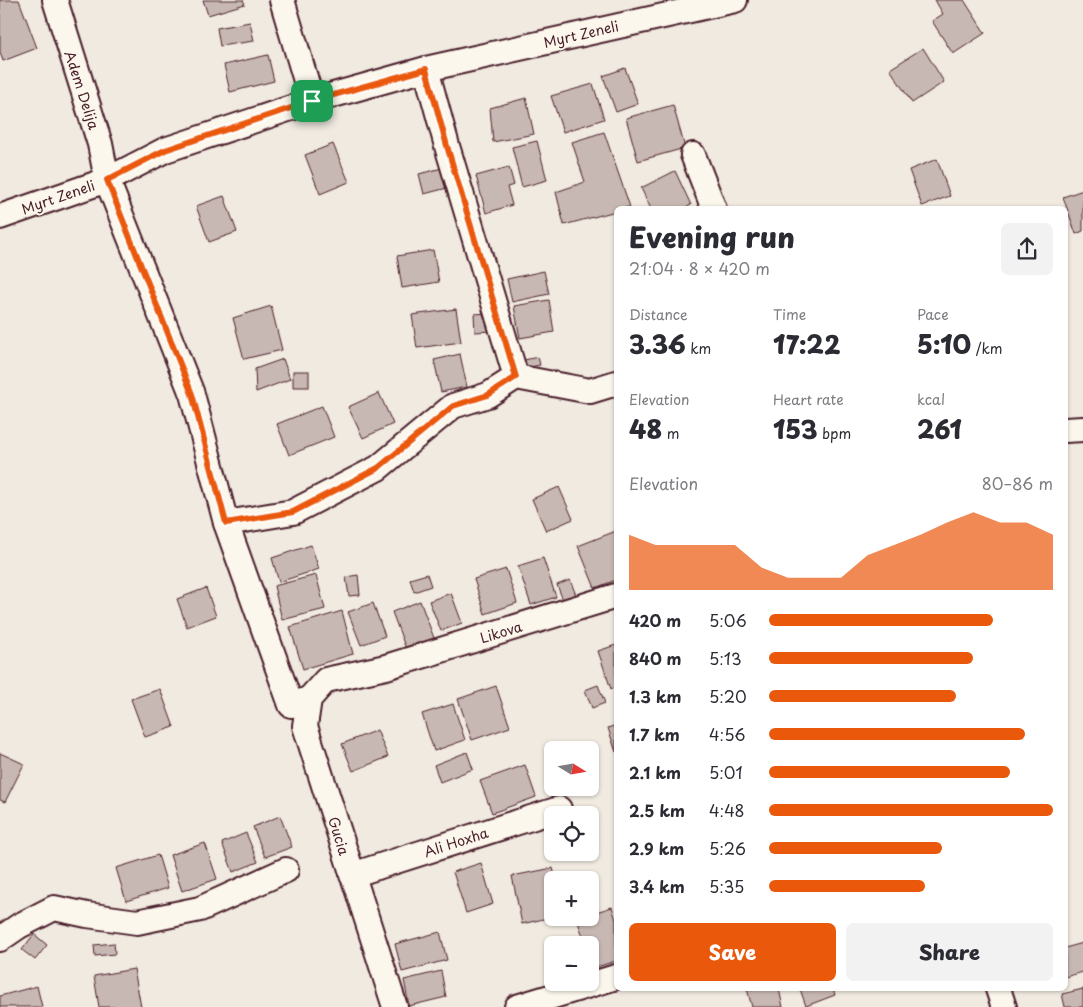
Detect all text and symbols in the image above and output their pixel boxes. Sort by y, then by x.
street label: Myrt Zeneli [541,15,621,53]
street label: Adem Delija [59,48,105,132]
pin [291,80,333,122]
icon: arrive [298,87,326,115]
street label: Myrt Zeneli [18,175,98,219]
text: Evening run [629,215,795,258]
button: share [1001,223,1053,275]
text: 21:04 · 8 × 420 m [629,256,770,280]
text: Distance [629,304,688,325]
text: Time [773,304,806,325]
text: Pace [917,304,949,325]
text: 3.36 [629,325,686,363]
text: 17:22 [773,325,840,363]
text: 5:10 [917,325,971,363]
text: km [686,338,711,359]
text: /km [971,338,1002,359]
text: Elevation [629,389,689,410]
text: Heart rate [773,389,844,410]
text: kcal [917,389,945,410]
text: 48 [629,410,662,448]
text: 153 [773,410,818,448]
text: 261 [917,410,962,448]
text: m [662,423,679,444]
text: bpm [818,423,851,444]
text: Elevation [629,471,698,495]
text: 80–86 m [982,471,1053,495]
text: 420 m [629,608,681,632]
text: 5:06 [709,608,747,632]
street label: Likova [477,616,525,648]
text: 840 m [629,646,682,670]
text: 5:13 [709,646,742,670]
text: 1.3 km [629,684,681,708]
text: 5:20 [709,684,747,708]
text: 1.7 km [629,722,680,746]
text: 4:56 [709,722,746,746]
north arrow [544,741,599,796]
map controls [544,741,599,991]
text: 2.1 km [629,760,681,784]
text: 5:01 [709,760,743,784]
text: 2.5 km [629,798,685,822]
text: 4:48 [709,798,745,822]
button: locate [544,806,599,861]
street label: Gucia [323,814,355,858]
street label: Ali Hoxha [421,822,491,862]
text: 2.9 km [629,836,684,860]
text: 5:26 [709,836,746,860]
button: + [544,871,599,926]
text: 3.4 km [629,874,685,898]
text: 5:35 [709,874,744,898]
button: Save [629,923,836,981]
button: Share [846,923,1053,981]
button: − [544,936,599,991]

